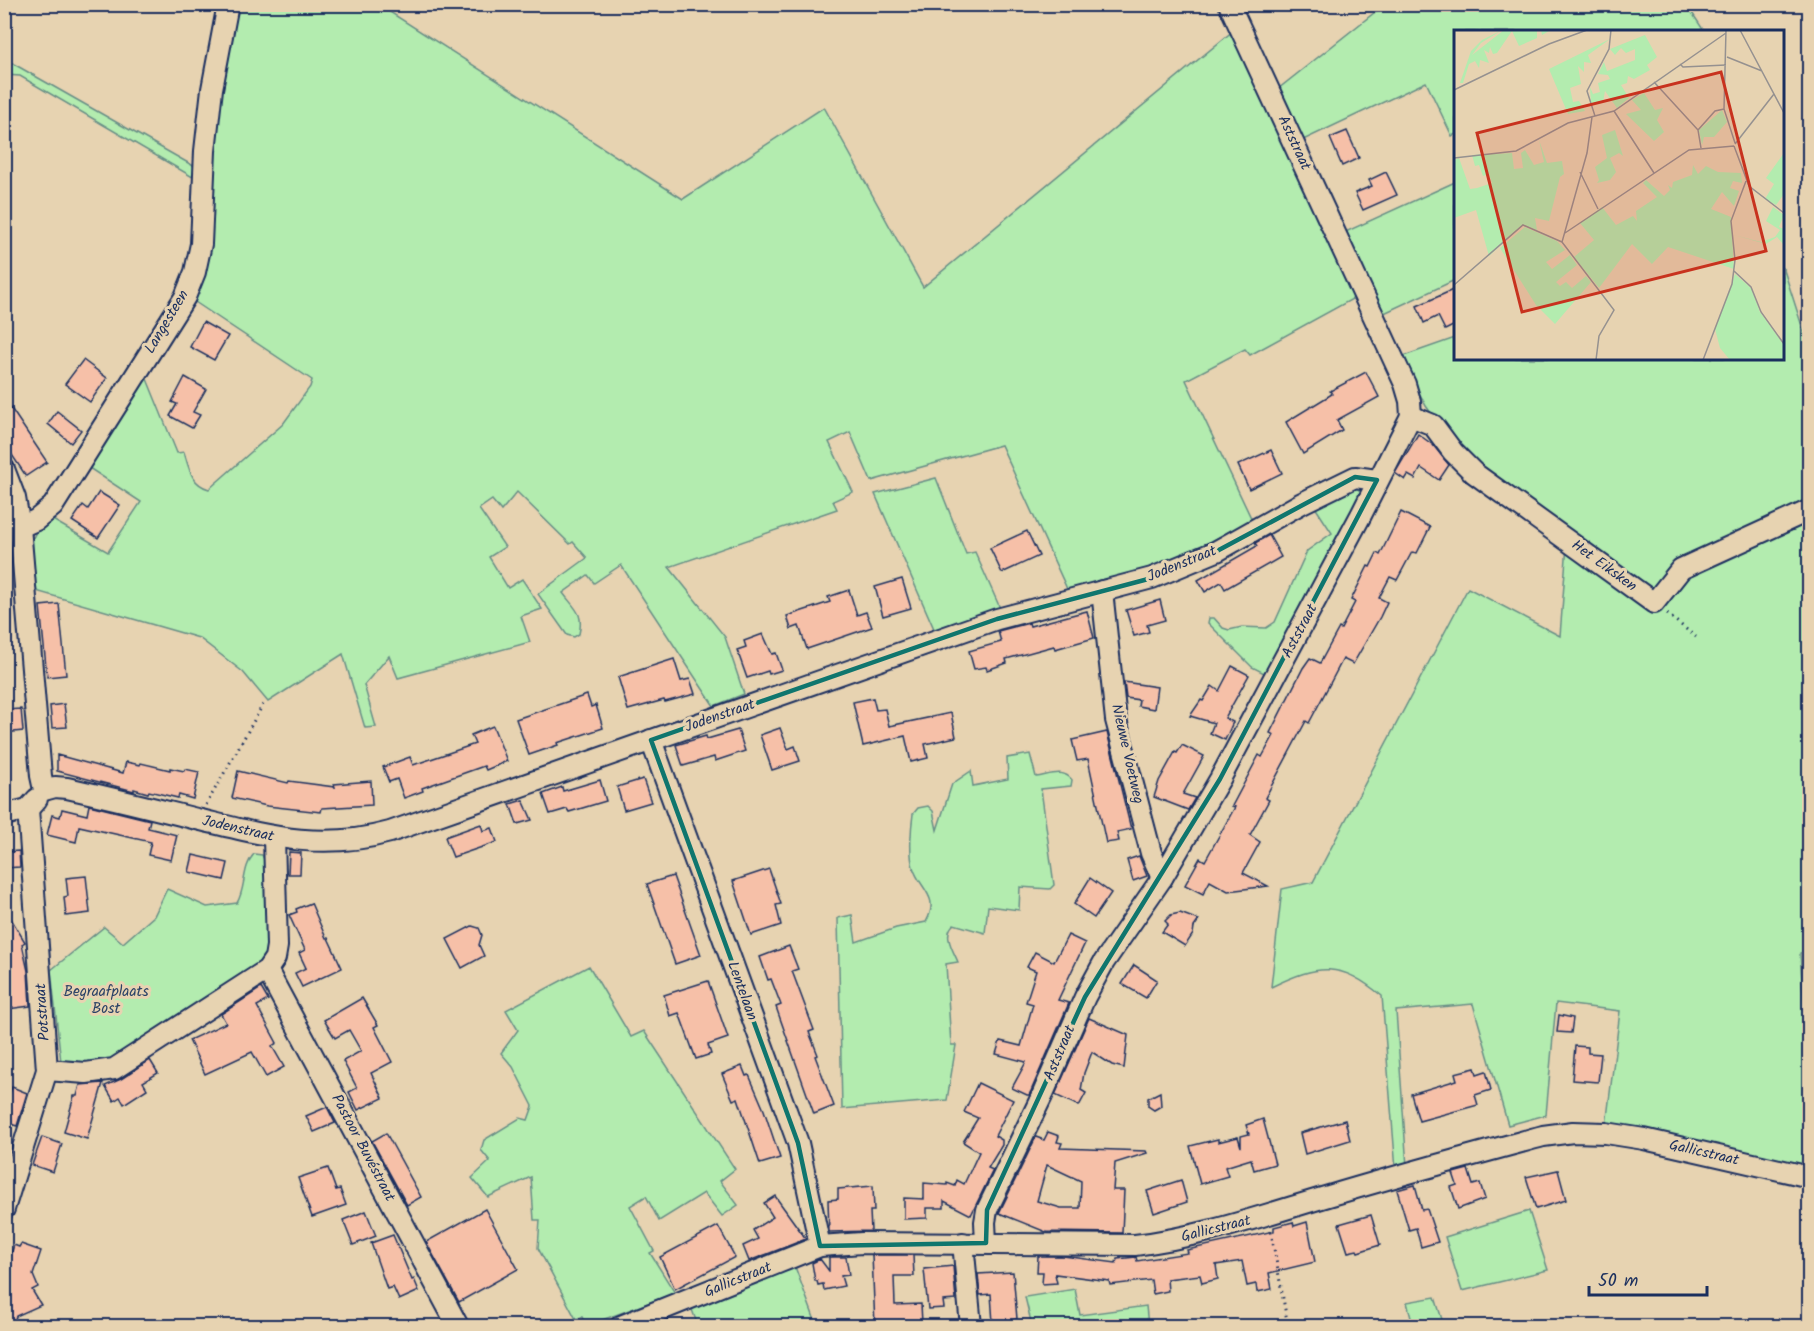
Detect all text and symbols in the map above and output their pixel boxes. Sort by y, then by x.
inset map [1454,30,1784,360]
street label: Aststraat [1271,111,1317,175]
street label: Langesteen [138,285,196,359]
street label: Het Eiksken [1566,534,1642,598]
street label: Jodenstraat [1144,539,1221,589]
street label: Aststraat [1276,599,1324,662]
street label: Jodenstraat [682,693,759,739]
street label: Nieuwe Voetweg [1104,702,1150,806]
street label: Jodenstraat [200,809,276,849]
street label: Lentelaan [720,958,764,1024]
park label: Begraafplaats Bost [63,980,149,1021]
street label: Potstraat [29,982,57,1042]
street label: Aststraat [1038,1021,1083,1085]
street label: Pastoor Buvéstraat [325,1090,402,1206]
street label: Gallicstraat [1667,1133,1741,1173]
street label: Gallicstraat [1179,1209,1253,1249]
street label: Gallicstraat [701,1256,776,1304]
scale bar [1589,1259,1708,1297]
text: 50 m [1598,1267,1638,1296]

